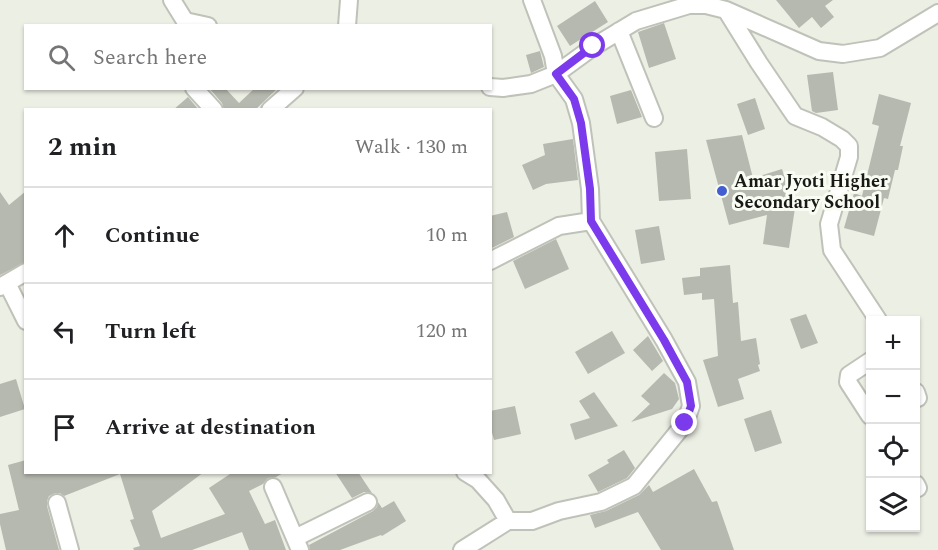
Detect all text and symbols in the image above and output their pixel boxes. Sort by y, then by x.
search box [24,24,492,90]
route start [579,32,605,58]
icon: search [45,41,78,74]
text: Search here [93,41,207,74]
text: 2 min [48,127,117,167]
text: Walk · 130 m [355,132,468,162]
place label: Amar Jyoti Higher Secondary School [734,168,888,216]
marker: Amar Jyoti Higher Secondary School [715,184,729,198]
icon: ahead [48,219,81,252]
text: Continue [105,219,200,252]
text: 10 m [426,220,468,250]
icon: left [48,315,81,348]
text: Turn left [105,315,197,348]
text: 120 m [416,316,468,346]
map controls [866,316,920,532]
button: + [866,316,920,370]
button: − [866,370,920,424]
route end [671,409,697,435]
icon: arrive [48,411,81,444]
text: Arrive at destination [105,411,316,444]
button: locate [866,424,920,478]
button: layers [866,478,920,532]

